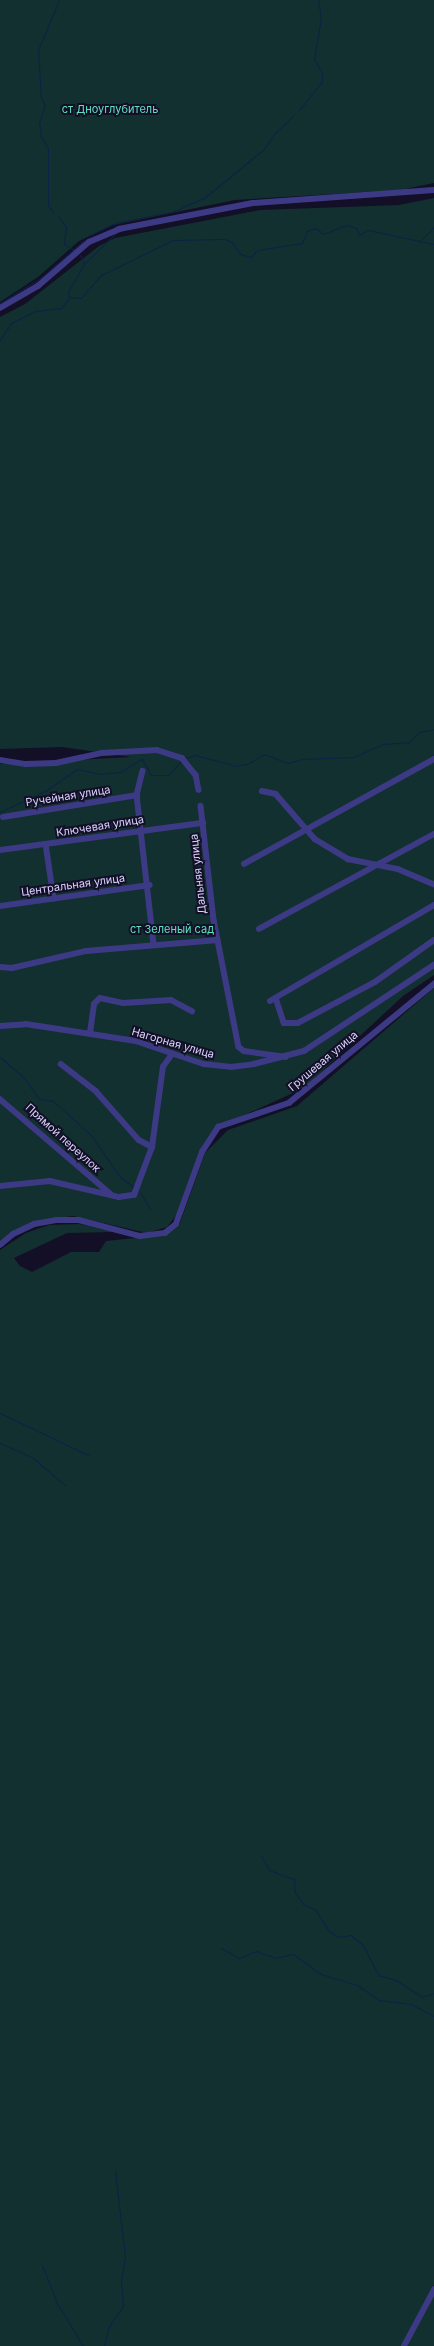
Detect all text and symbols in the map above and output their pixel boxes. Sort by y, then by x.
park label: ст Дноуглубитель [62,102,158,116]
street label: Ручейная улица [25,783,111,809]
street label: Ключевая улица [55,813,145,839]
street label: Дальняя улица [187,833,209,915]
street label: Центральная улица [20,871,126,899]
park label: ст Зеленый сад [130,922,214,936]
street label: Нагорная улица [130,1025,216,1061]
street label: Грушевая улица [286,1028,360,1094]
street label: Прямой переулок [23,1101,103,1175]

